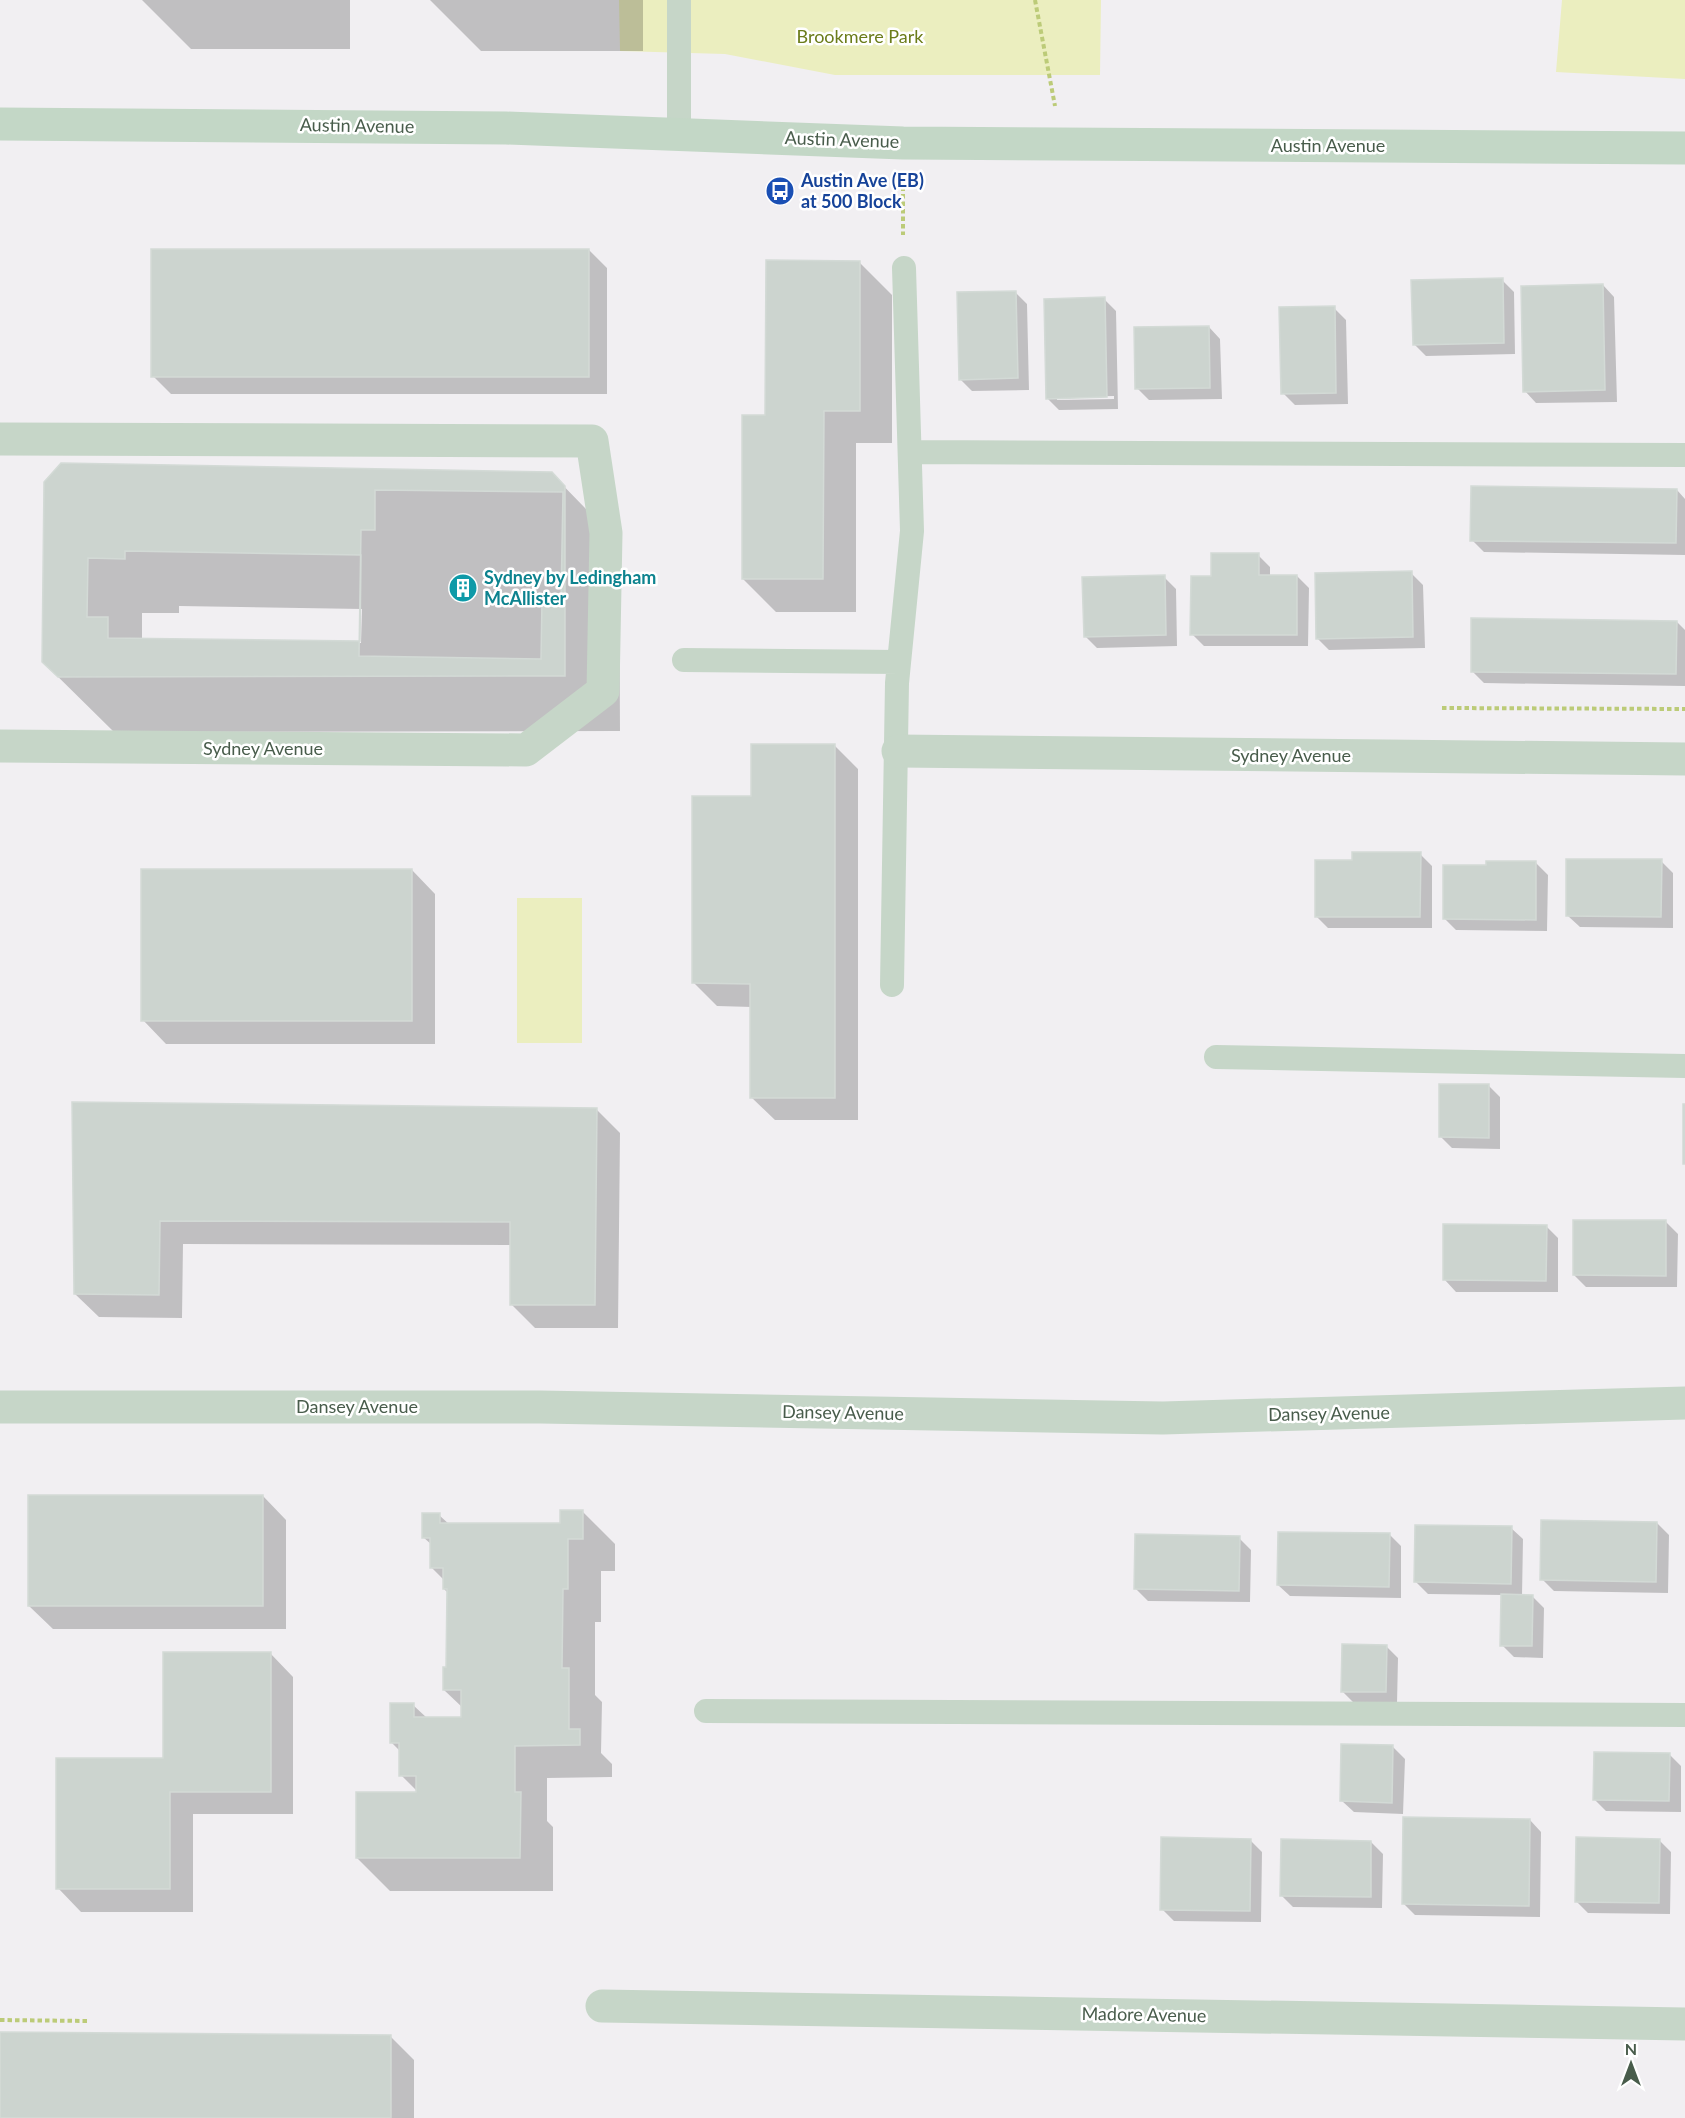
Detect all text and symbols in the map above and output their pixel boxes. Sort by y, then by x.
park label: Brookmere Park [797,25,924,47]
street label: Austin Avenue [300,113,414,137]
street label: Austin Avenue [784,126,900,152]
street label: Austin Avenue [1271,134,1385,156]
place label: Austin Ave (EB) at 500 Block [800,169,924,212]
bus stop icon: Austin Ave (EB) at 500 Block [764,175,796,207]
place label: Sydney by Ledingham McAllister [484,566,656,609]
building icon: Sydney by Ledingham McAllister [447,572,479,604]
street label: Sydney Avenue [203,737,323,759]
street label: Sydney Avenue [1231,744,1351,766]
street label: Dansey Avenue [296,1395,418,1417]
street label: Dansey Avenue [782,1400,904,1424]
street label: Dansey Avenue [1268,1401,1390,1425]
street label: Madore Avenue [1081,2002,1207,2026]
north arrow [1601,2034,1661,2094]
text: N [1625,2039,1637,2058]

